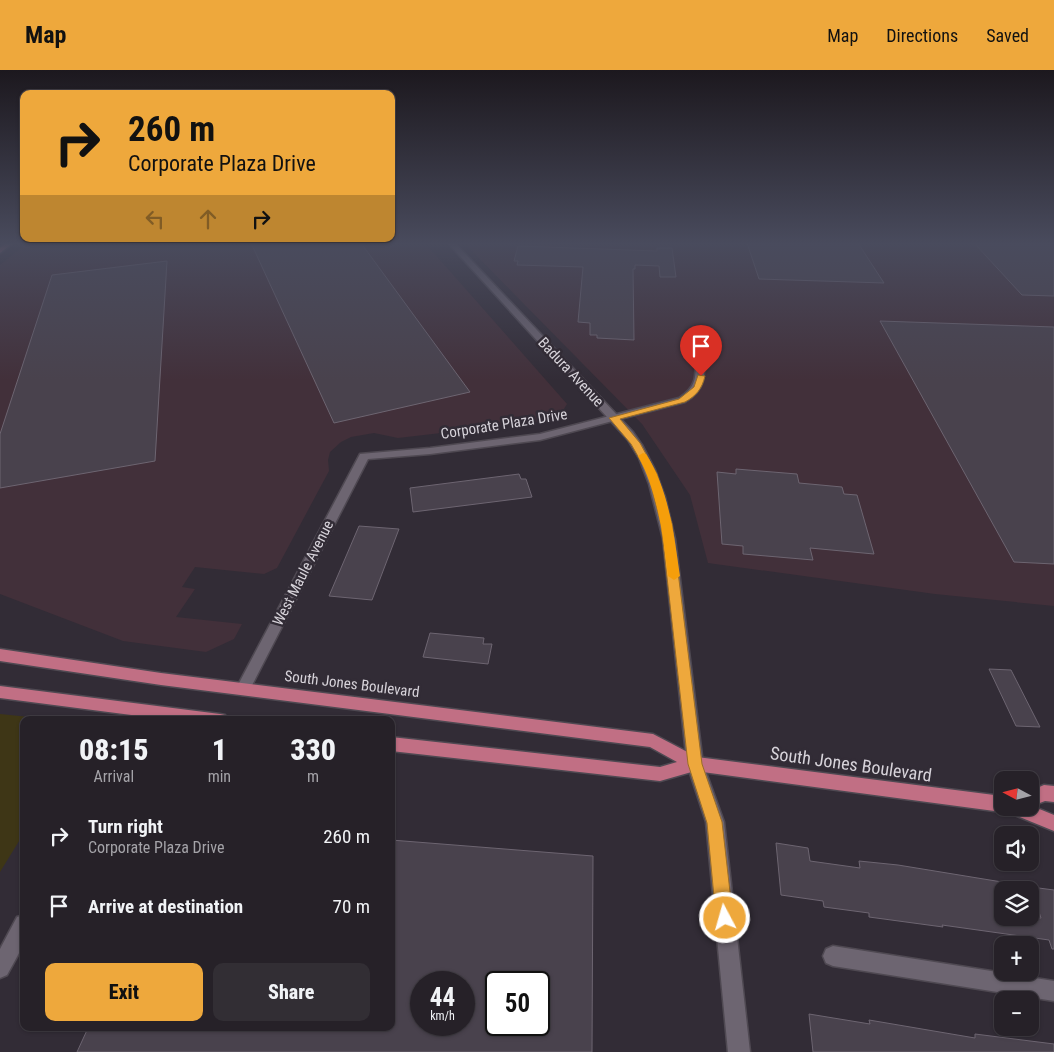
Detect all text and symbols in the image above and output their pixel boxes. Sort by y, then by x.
text: Map [25,21,66,49]
text: Map [827,25,858,46]
text: Directions [886,25,958,46]
text: Saved [986,25,1029,46]
text: 260 m [128,109,215,150]
icon: right [45,110,110,175]
text: Corporate Plaza Drive [128,151,316,176]
icon: left [141,205,169,233]
icon: ahead [194,205,222,233]
icon: right [247,205,275,233]
pin [680,325,722,376]
icon: arrive [687,332,715,360]
street label: Badura Avenue [534,334,608,410]
street label: Corporate Plaza Drive [439,405,569,443]
street label: West Maule Avenue [269,517,337,629]
street label: South Jones Boulevard [284,667,420,701]
text: 08:15 [79,732,149,767]
text: 1 [212,732,227,767]
text: 330 [290,732,336,767]
street label: South Jones Boulevard [769,742,933,786]
text: Arrival [93,767,134,786]
text: min [208,767,231,786]
text: m [307,767,319,786]
north arrow [994,771,1039,816]
map controls [994,771,1039,1036]
text: Turn right [88,815,163,838]
icon: right [45,822,73,850]
text: 260 m [323,825,370,848]
button: sound [994,826,1039,871]
text: Corporate Plaza Drive [88,838,225,857]
button: layers [994,881,1039,926]
position arrow [698,891,750,943]
icon: arrive [45,892,73,920]
text: Arrive at destination [88,895,243,918]
text: 70 m [333,895,370,918]
button: + [994,936,1039,981]
button: Exit [45,963,203,1021]
button: Share [213,963,370,1021]
speed limit sign: 50 [485,971,550,1036]
text: 44 [430,983,455,1012]
button: − [994,991,1039,1036]
text: km/h [430,1009,455,1023]

